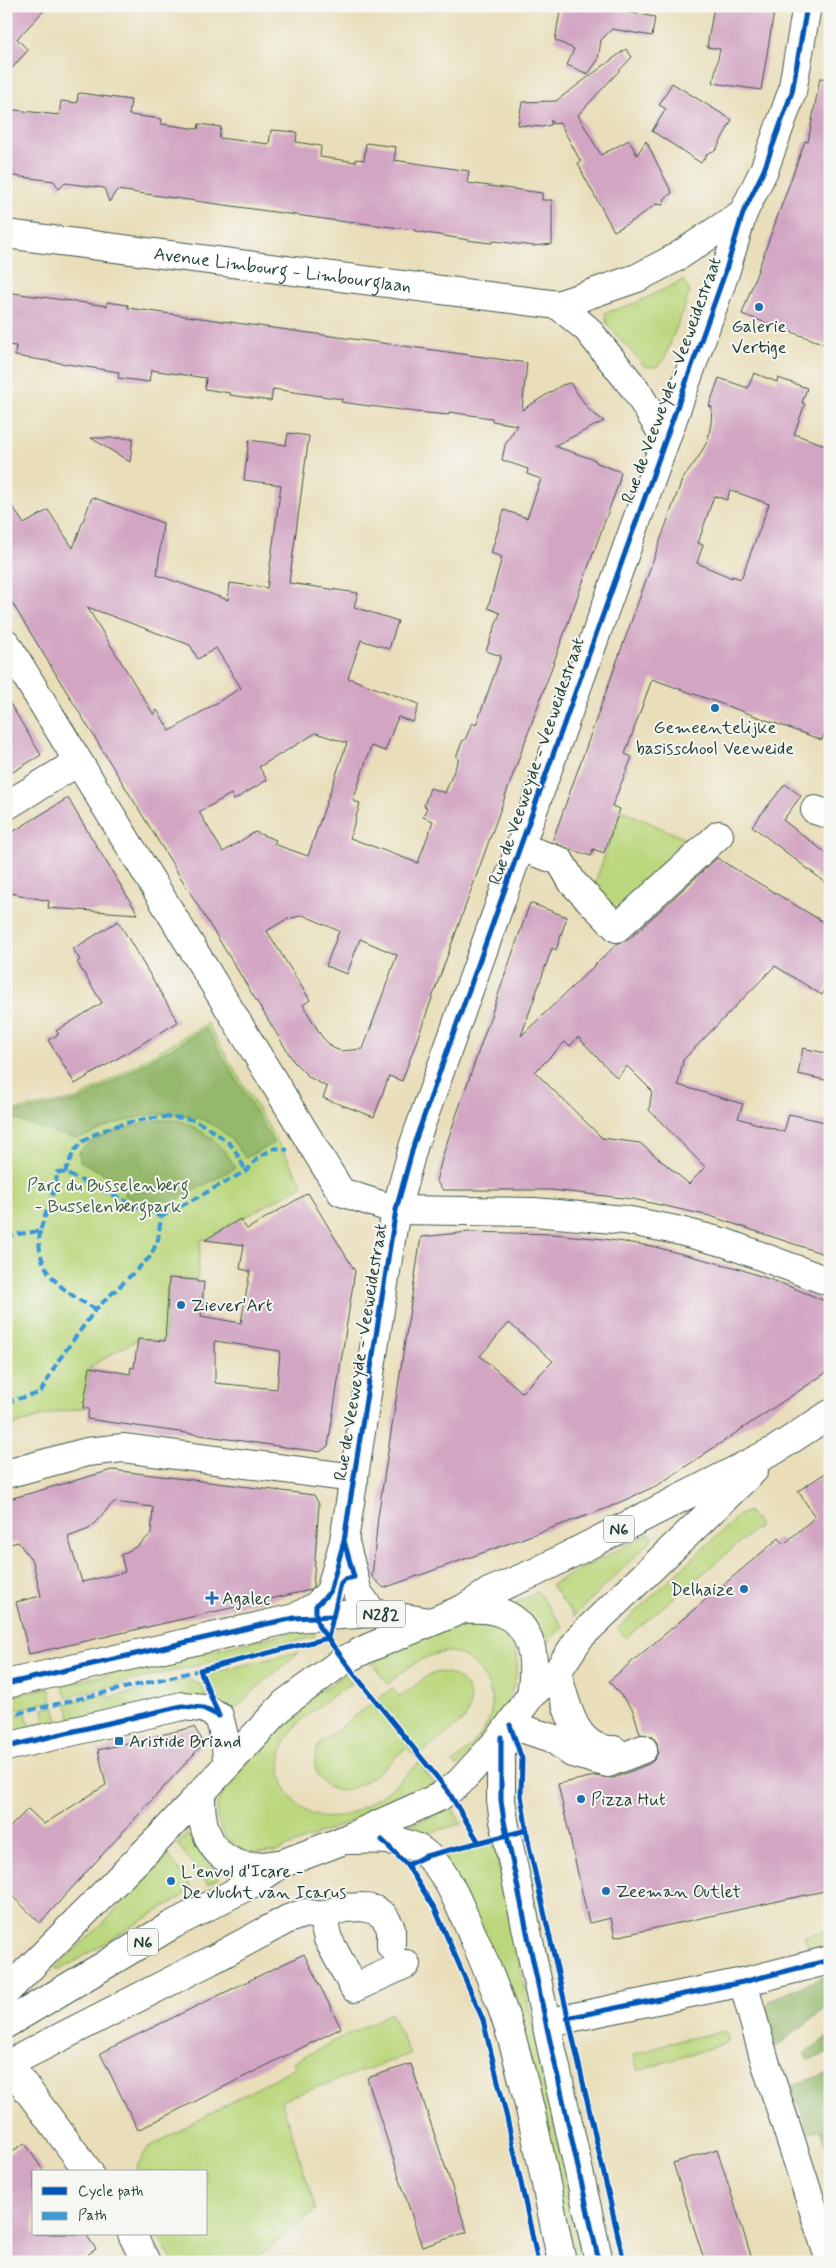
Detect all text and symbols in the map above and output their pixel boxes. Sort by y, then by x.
street label: Avenue Limbourg - Limbourglaan [152,242,413,299]
street label: Rue de Veeweyde - Veeweidestraat [616,254,728,507]
marker: Galerie Vertige [753,301,765,313]
place label: Galerie Vertige [731,315,787,360]
street label: Rue de Veeweyde - Veeweidestraat [483,634,591,888]
marker: Gemeentelijke basisschool Veeweide [709,702,721,714]
place label: Gemeentelijke basisschool Veeweide [636,716,794,761]
park label: Parc du Busselenberg - Busselenbergpark [27,1174,189,1221]
street label: Rue de Veeweyde - Veeweidestraat [329,1221,393,1483]
place label: Ziever'Art [191,1294,273,1318]
marker: Ziever'Art [175,1299,187,1311]
road number: N6 [604,1516,634,1542]
place label: Delhaize [670,1578,734,1602]
marker: Delhaize [738,1583,750,1595]
place label: Agalec [222,1587,270,1611]
marker: Agalec [206,1592,218,1604]
road number: N282 [357,1600,405,1628]
place label: Aristide Briand [129,1730,241,1754]
marker: Aristide Briand [113,1735,125,1747]
place label: Pizza Hut [591,1788,666,1812]
marker: Pizza Hut [575,1793,587,1805]
place label: L'envol d'Icare - De vlucht van Icarus [181,1860,346,1905]
marker: L'envol d'Icare - De vlucht van Icarus [165,1875,177,1887]
place label: Zeeman Outlet [616,1880,741,1904]
marker: Zeeman Outlet [600,1885,612,1897]
road number: N6 [128,1928,158,1955]
legend [32,2170,208,2236]
text: Cycle path [78,2182,143,2202]
text: Path [78,2206,107,2226]

